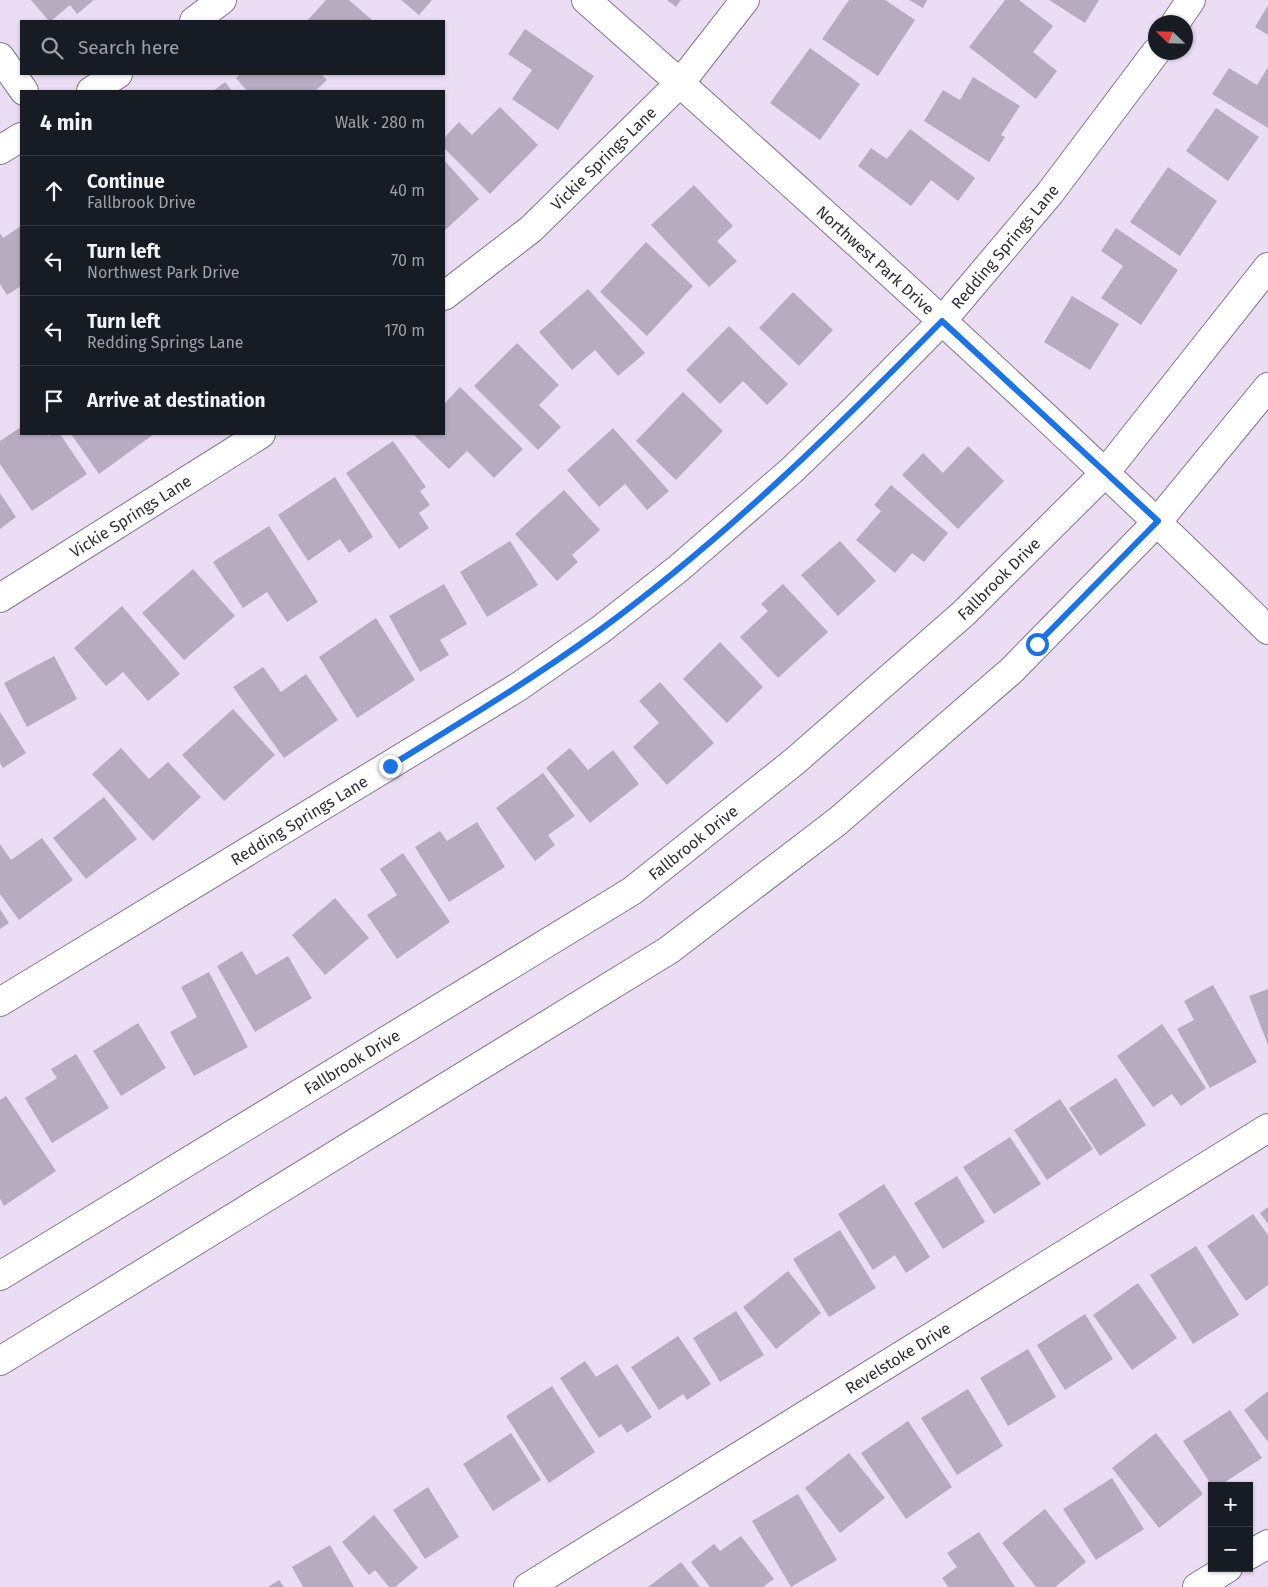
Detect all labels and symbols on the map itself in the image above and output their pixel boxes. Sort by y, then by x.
north arrow [1148,15,1193,60]
street label: Vickie Springs Lane [547,103,660,214]
street label: Redding Springs Lane [947,181,1063,313]
street label: Northwest Park Drive [812,202,938,319]
street label: Vickie Springs Lane [66,471,195,562]
street label: Fallbrook Drive [954,534,1044,624]
route start [1026,633,1049,656]
route end [379,755,402,778]
street label: Redding Springs Lane [227,772,371,869]
street label: Fallbrook Drive [645,801,742,884]
street label: Fallbrook Drive [301,1026,404,1099]
street label: Revelstoke Drive [842,1318,954,1398]

